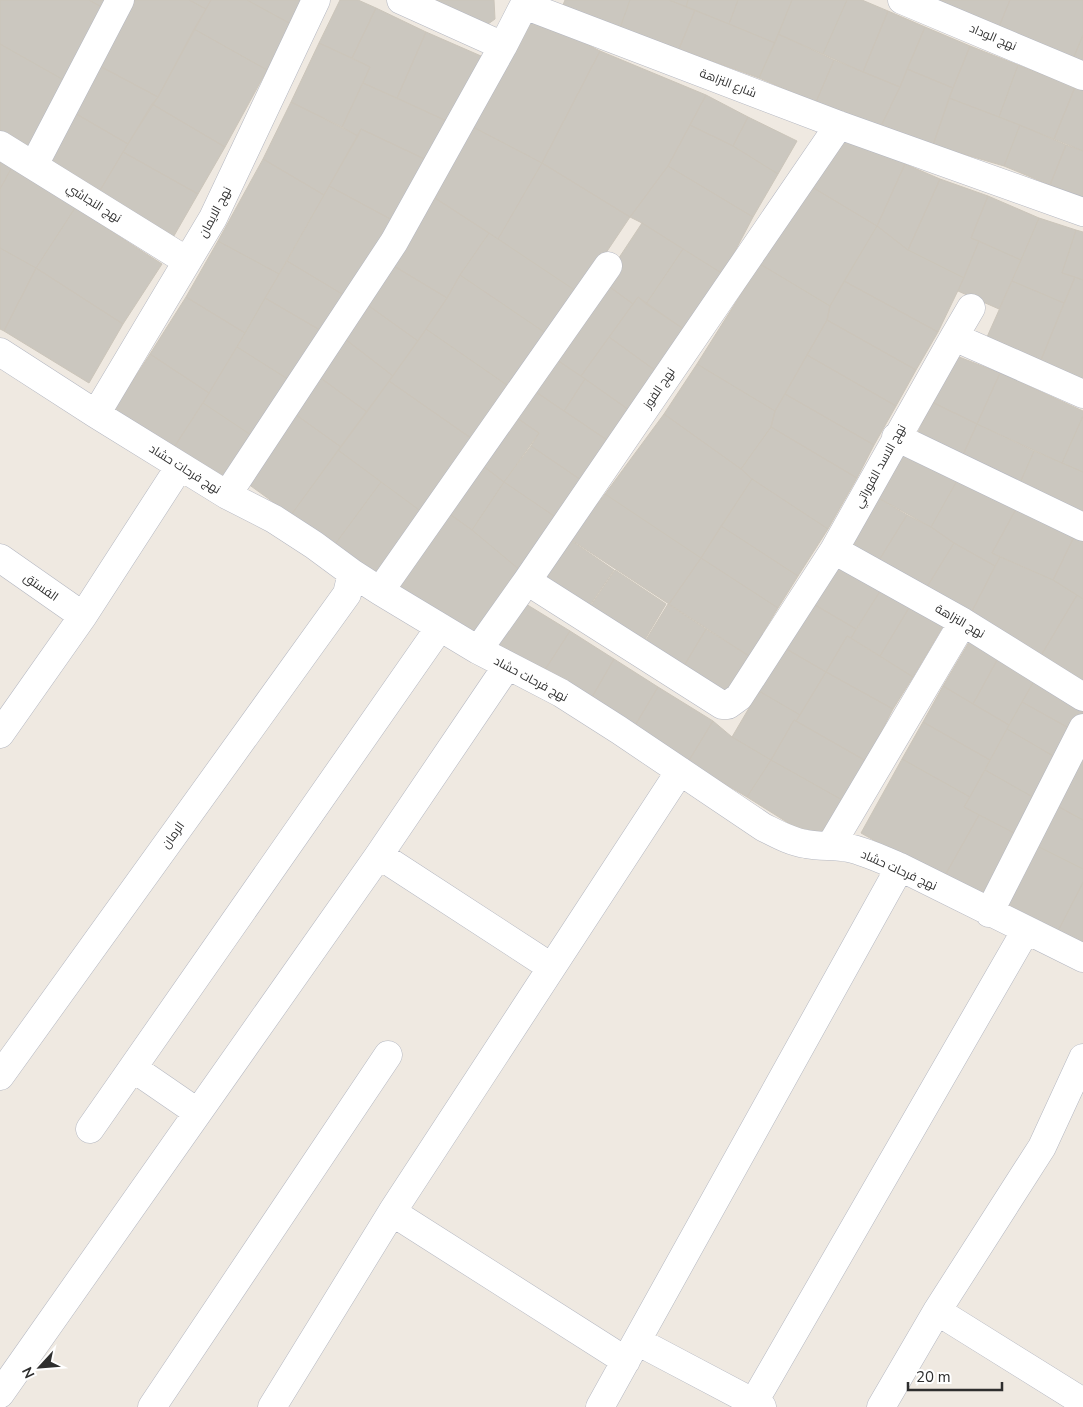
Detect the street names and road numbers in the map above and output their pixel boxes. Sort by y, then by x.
street label: نهج الوداد [967,20,1019,54]
street label: شارع النزاهة [697,65,759,101]
street label: نهج النجاشي [62,180,125,228]
street label: نهج الايمان [195,184,235,240]
street label: نهج الفوز [639,364,679,412]
street label: نهج الاسد الفوراتي [850,421,911,512]
street label: نهج فرحات حشاد [146,441,224,497]
street label: الفستق [21,569,61,605]
street label: نهج النزاهة [932,600,988,642]
street label: نهج فرحات حشاد [491,653,571,705]
street label: الرمان [158,818,188,852]
street label: نهج فرحات حشاد [858,846,940,894]

